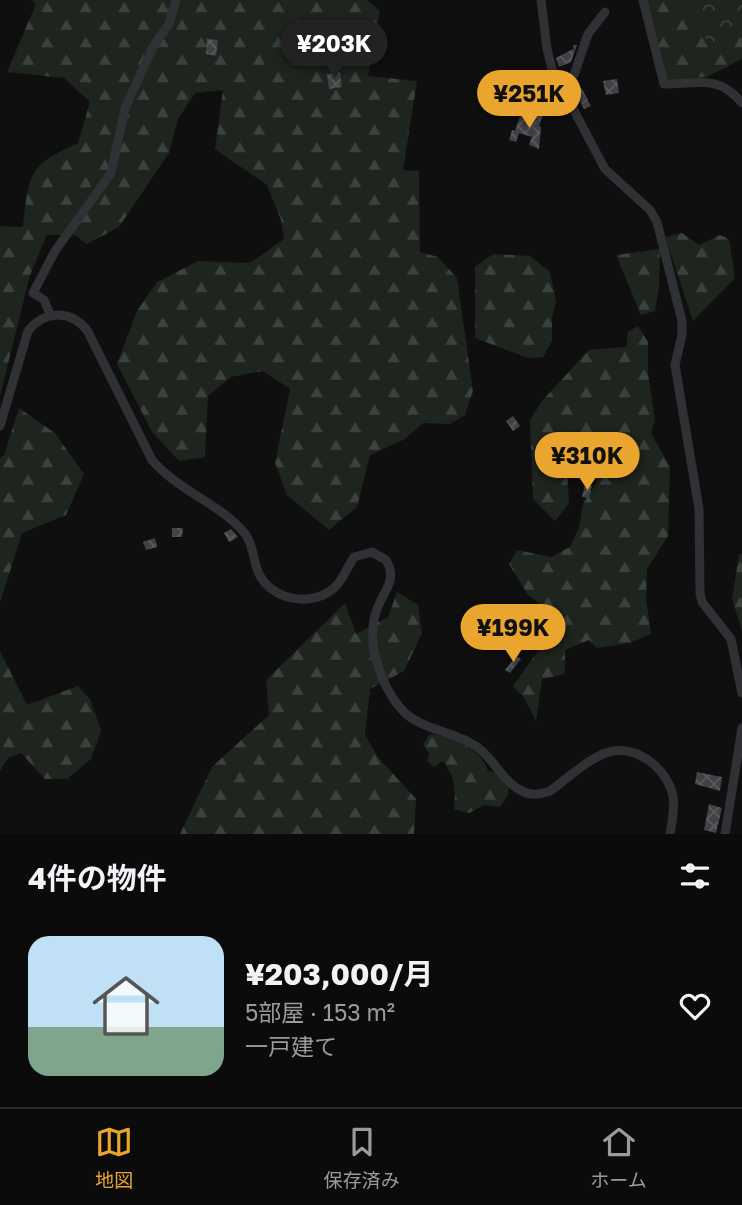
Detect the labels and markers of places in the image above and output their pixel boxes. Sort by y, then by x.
pin: ¥203K [285,20,383,80]
pin: ¥251K [480,71,578,130]
pin: ¥310K [538,433,636,492]
pin: ¥199K [464,604,562,664]

